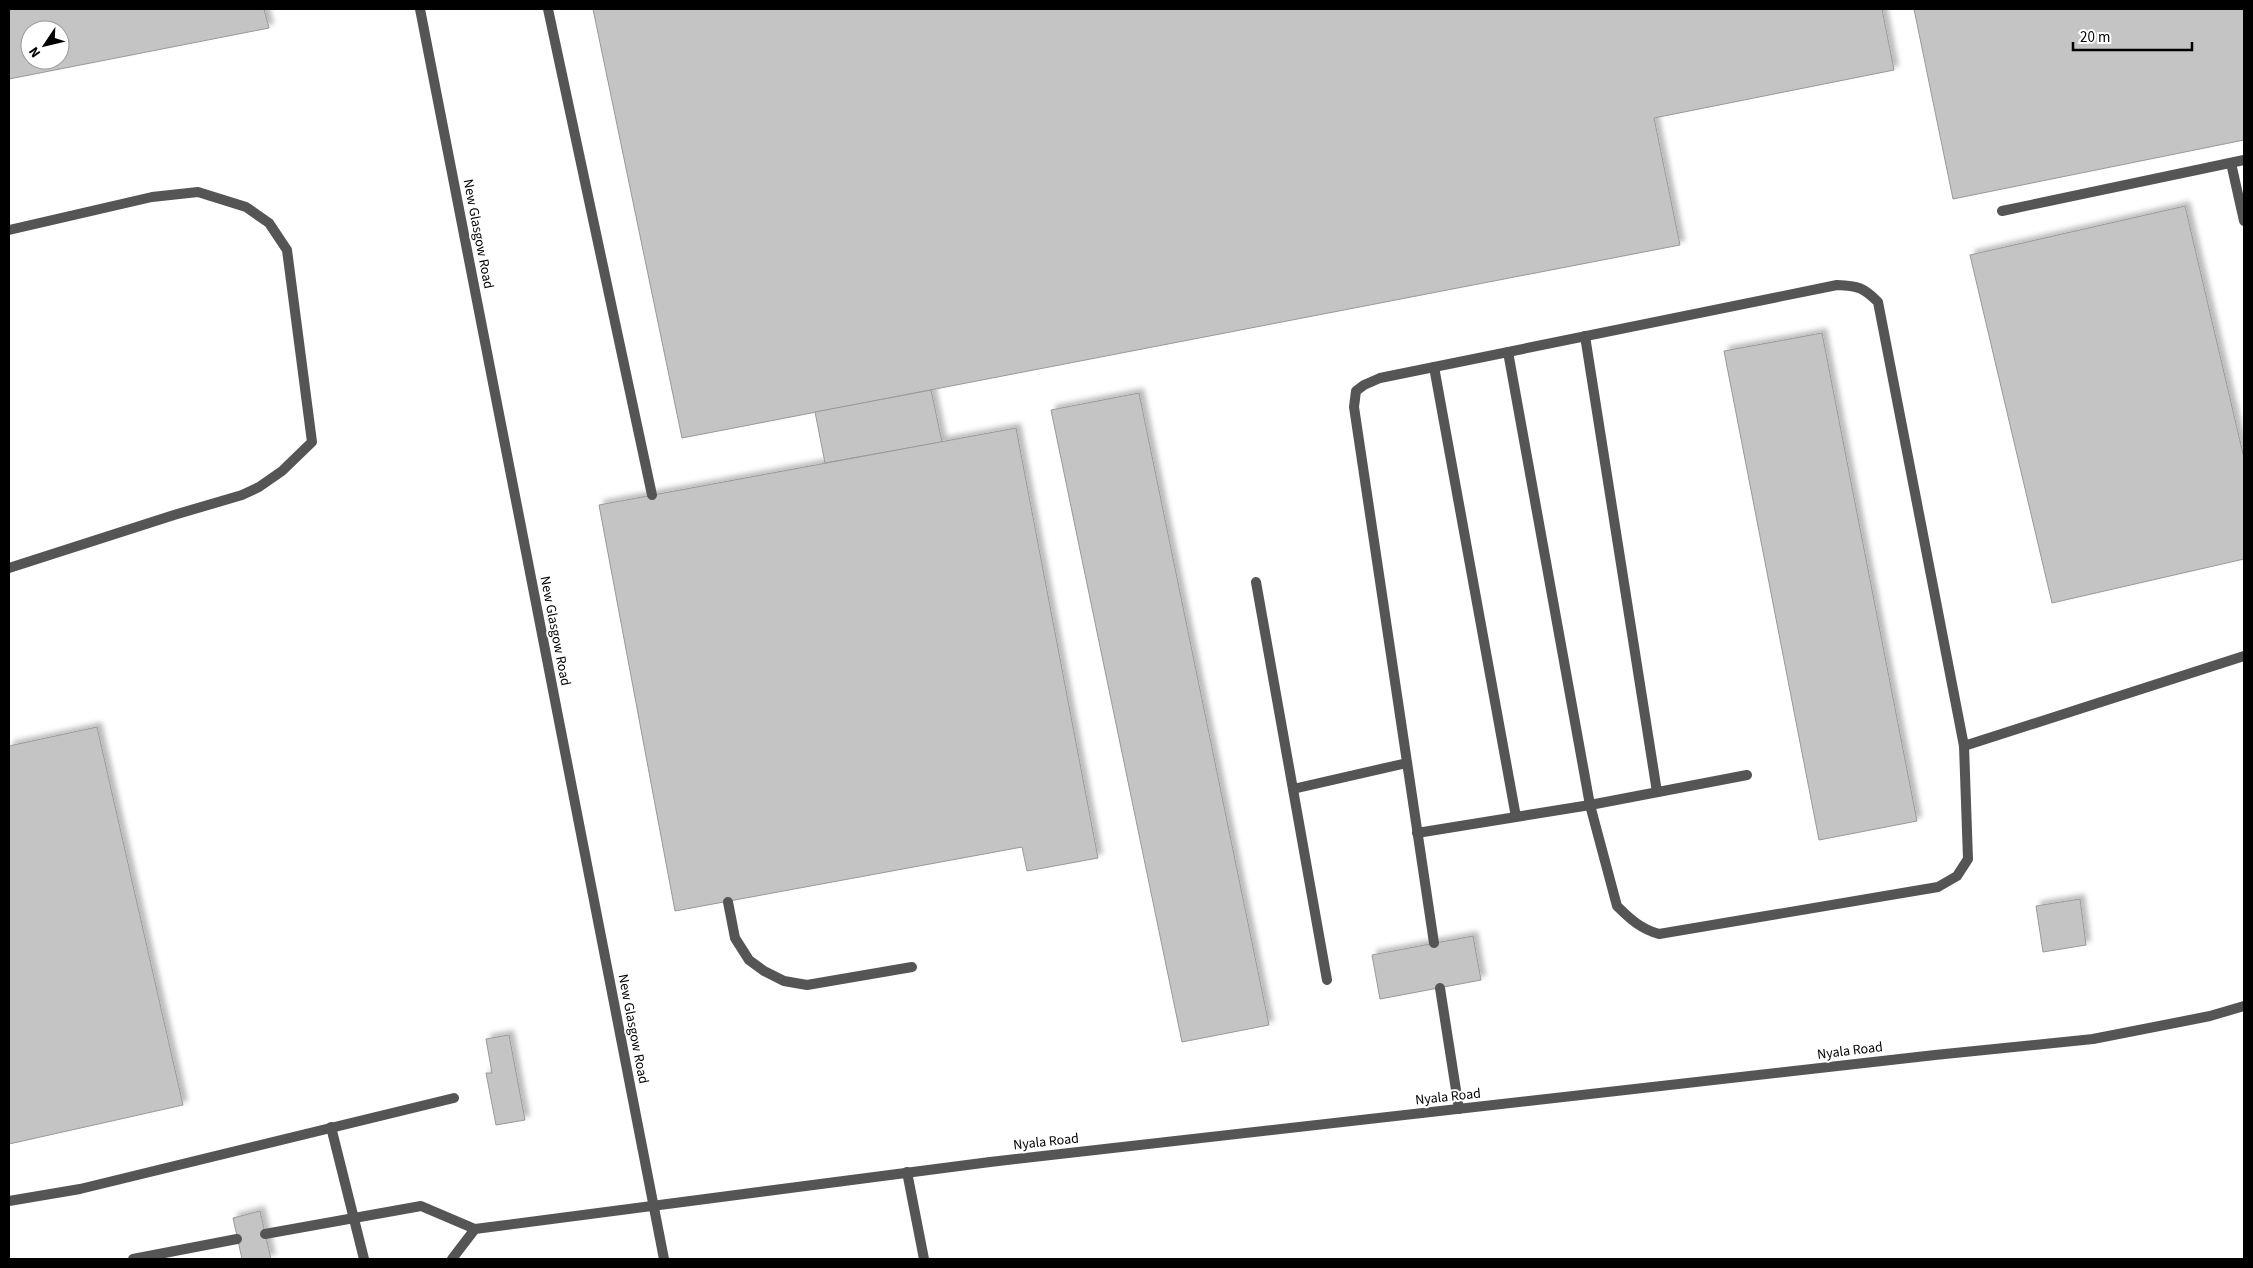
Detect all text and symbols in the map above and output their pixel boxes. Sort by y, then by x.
north arrow [20,20,70,70]
scale bar [2073,20,2192,52]
text: 20 m [2080,27,2110,48]
text: N [24,42,46,61]
street label: New Glasgow Road [458,177,498,291]
street label: New Glasgow Road [535,574,575,688]
street label: New Glasgow Road [613,972,653,1086]
street label: Nyala Road [1816,1037,1884,1065]
street label: Nyala Road [1414,1084,1482,1110]
street label: Nyala Road [1012,1129,1080,1155]

